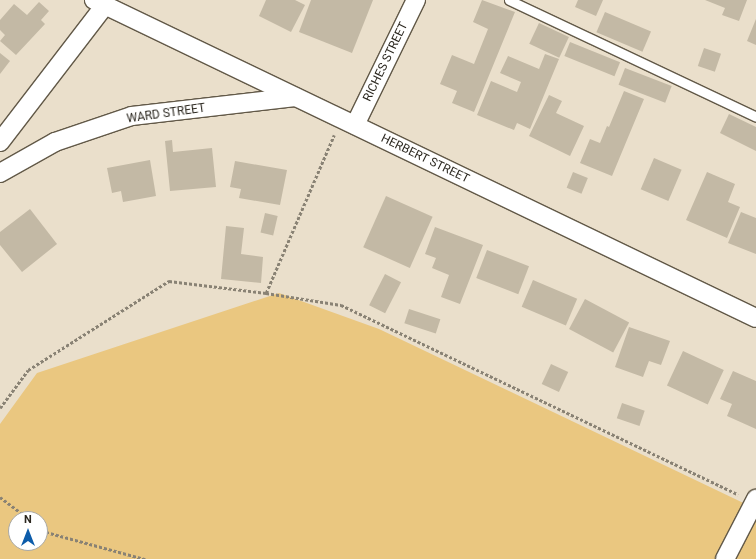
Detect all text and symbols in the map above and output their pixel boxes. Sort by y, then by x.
street label: RICHES STREET [361,20,411,104]
street label: WARD STREET [126,101,206,127]
street label: HERBERT STREET [378,131,472,187]
north arrow [8,511,48,551]
text: N [24,513,32,526]

